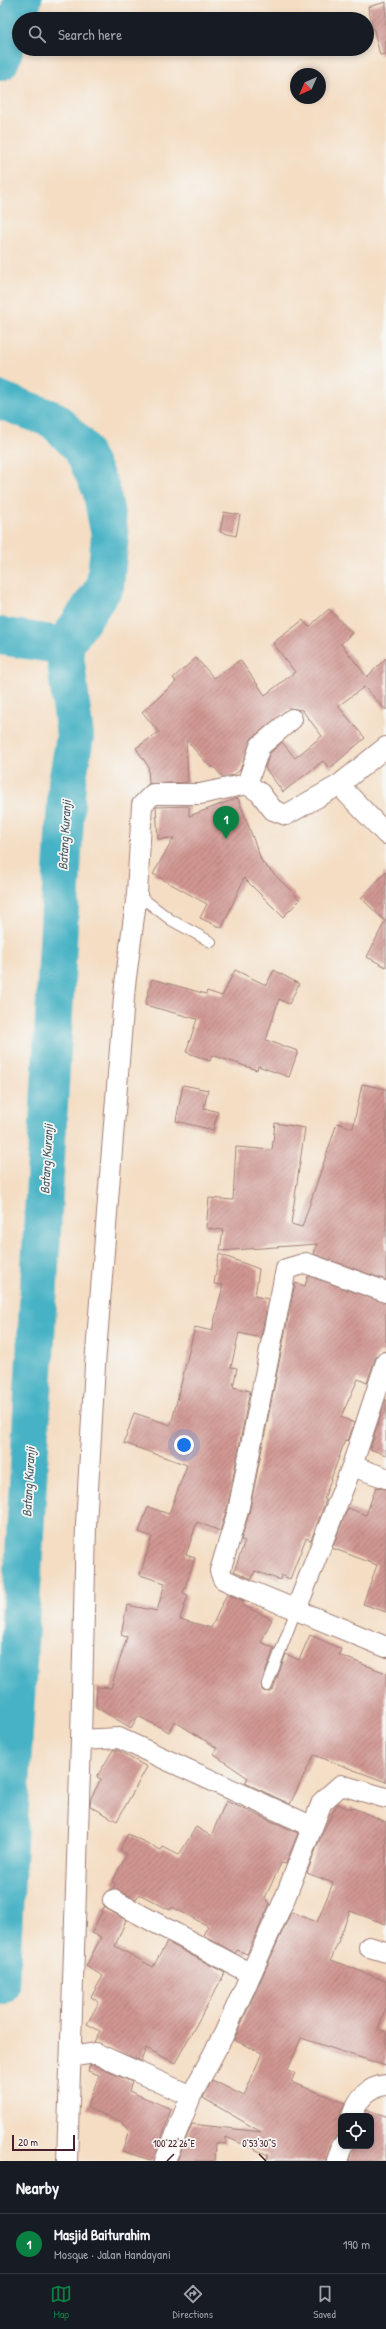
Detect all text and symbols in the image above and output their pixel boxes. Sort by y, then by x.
search box [12,12,374,56]
icon: search [26,23,48,45]
text: Search here [58,24,122,45]
north arrow [290,68,326,104]
water label: Batang Kuranji [53,799,76,870]
pin: 1 [213,806,239,839]
water label: Batang Kuranji [35,1123,58,1194]
your location [174,1435,194,1455]
water label: Batang Kuranji [17,1446,40,1517]
map controls [338,2113,374,2149]
button: locate [338,2113,374,2149]
scale bar [12,2133,75,2152]
text: 20 m [18,2135,38,2149]
text: 100°22'26"E [153,2137,196,2150]
text: 0°53'30"S [242,2137,276,2150]
text: Nearby [16,2176,59,2199]
text: Masjid Baiturahim [54,2224,150,2245]
text: 1 [27,2235,31,2253]
text: 190 m [343,2235,370,2253]
text: Mosque · Jalan Handayani [54,2245,171,2263]
tab: Map [50,2283,72,2321]
tab: Directions [173,2283,213,2321]
tab: Saved [313,2283,336,2321]

